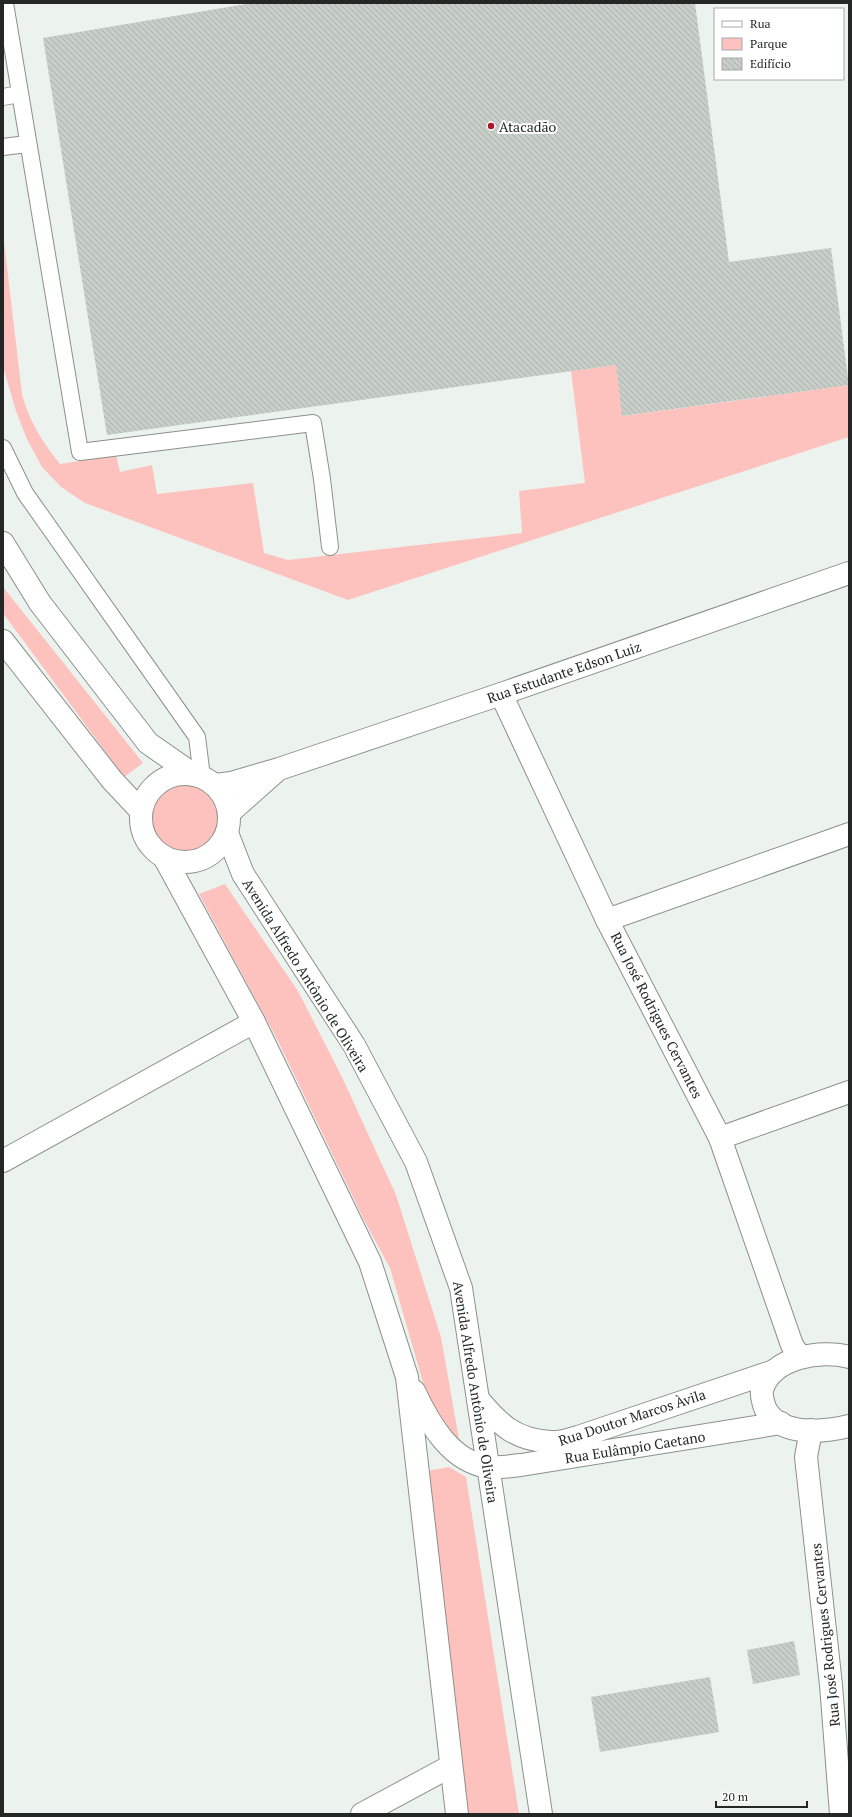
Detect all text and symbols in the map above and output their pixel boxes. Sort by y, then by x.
legend [714,8,844,80]
text: Rua [750,16,771,31]
text: Parque [750,36,787,51]
text: Edifício [750,56,791,71]
place label: Atacadão [499,117,557,136]
marker: Atacadão [486,121,496,131]
street label: Rua Estudante Edson Luiz [484,637,644,707]
street label: Avenida Alfredo Antônio de Oliveira [238,875,374,1075]
street label: Rua José Rodrigues Cervantes [607,929,707,1101]
street label: Avenida Alfredo Antônio de Oliveira [449,1280,503,1504]
street label: Rua Doutor Marcos Àvila [556,1384,708,1450]
street label: Rua Eulâmpio Caetano [564,1426,707,1467]
street label: Rua José Rodrigues Cervantes [806,1542,844,1728]
scale bar [716,1783,807,1809]
text: 20 m [722,1789,749,1804]

